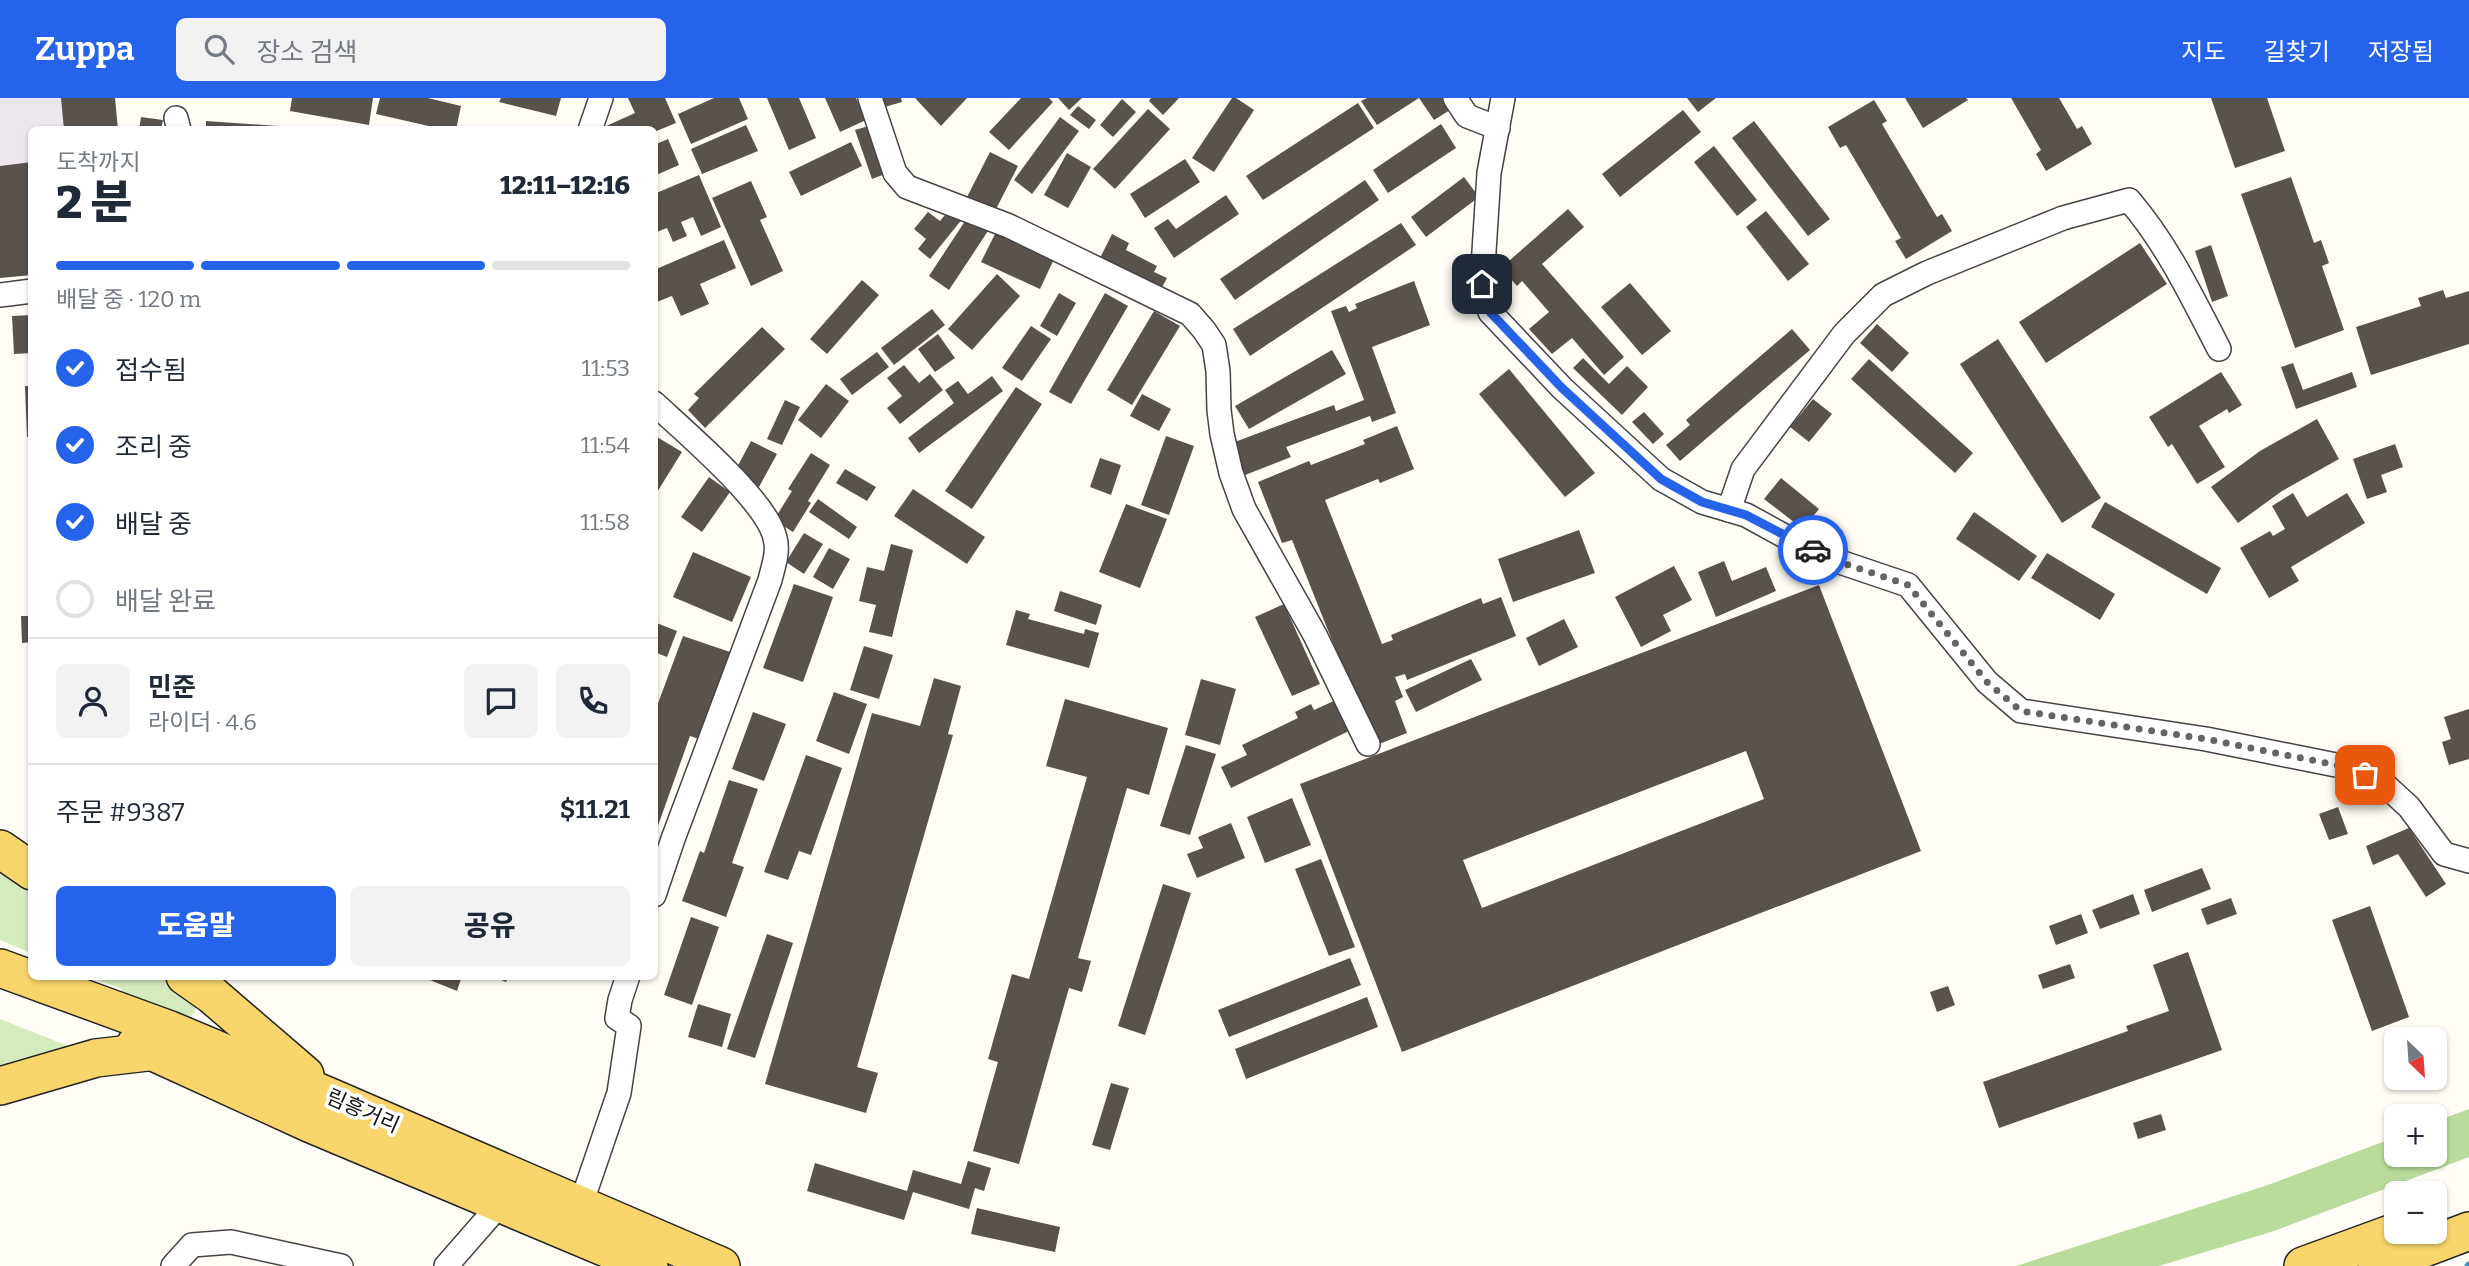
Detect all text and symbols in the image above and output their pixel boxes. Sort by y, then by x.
search box [176,18,666,81]
text: Zuppa [35,29,134,69]
icon: search [200,30,238,68]
text: 장소 검색 [256,37,357,68]
text: 지도 [2181,38,2226,66]
text: 길찾기 [2264,38,2330,66]
text: 저장됨 [2368,38,2434,66]
text: 도착까지 [56,148,141,176]
text: 12:11–12:16 [500,170,630,201]
text: 2 분 [56,175,132,230]
pin [1452,254,1512,314]
icon: home [1463,265,1501,303]
text: 배달 중 · 120 m [56,285,201,313]
icon: check [56,349,94,387]
text: 11:53 [582,354,630,382]
text: 접수됨 [115,355,187,386]
icon: check [56,426,94,464]
text: 11:54 [581,431,630,459]
text: 조리 중 [115,432,192,463]
icon: check [56,503,94,541]
text: 11:58 [580,508,630,536]
text: 배달 중 [115,509,192,540]
courier [1778,515,1848,585]
icon: car [1794,531,1832,569]
text: 배달 완료 [115,586,216,617]
button: person [56,664,130,738]
button: chat [464,664,538,738]
button: phone [556,664,630,738]
text: 민준 [148,672,196,703]
text: 라이더 · 4.6 [148,708,257,736]
pin [2335,745,2395,805]
icon: bag [2346,756,2384,794]
text: $11.21 [560,794,630,825]
text: 주문 #9387 [56,797,185,828]
button: 도움말 [56,886,336,966]
button: 공유 [350,886,630,966]
north arrow [2384,1027,2446,1090]
map controls [2384,1027,2447,1244]
street label: 림흥거리 [322,1083,404,1139]
button: + [2384,1104,2447,1167]
button: − [2384,1181,2447,1244]

